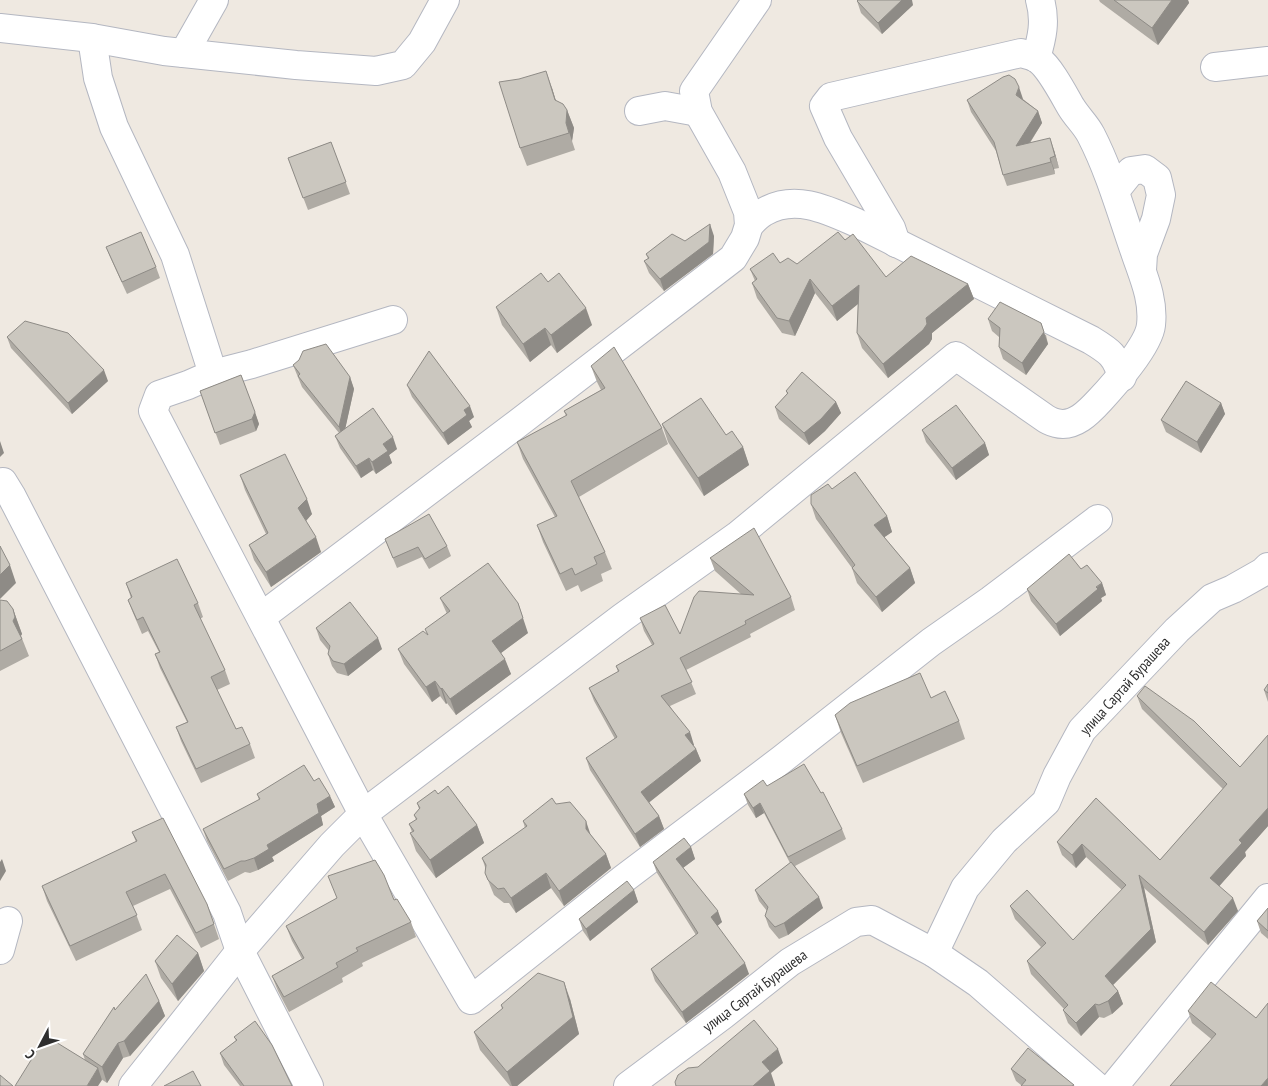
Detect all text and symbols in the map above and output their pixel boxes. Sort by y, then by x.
street label: улица Сартай Бурашева [1076,633,1174,739]
street label: улица Сартай Бурашева [699,945,811,1036]
north arrow [15,1021,65,1071]
text: С [21,1046,39,1063]

